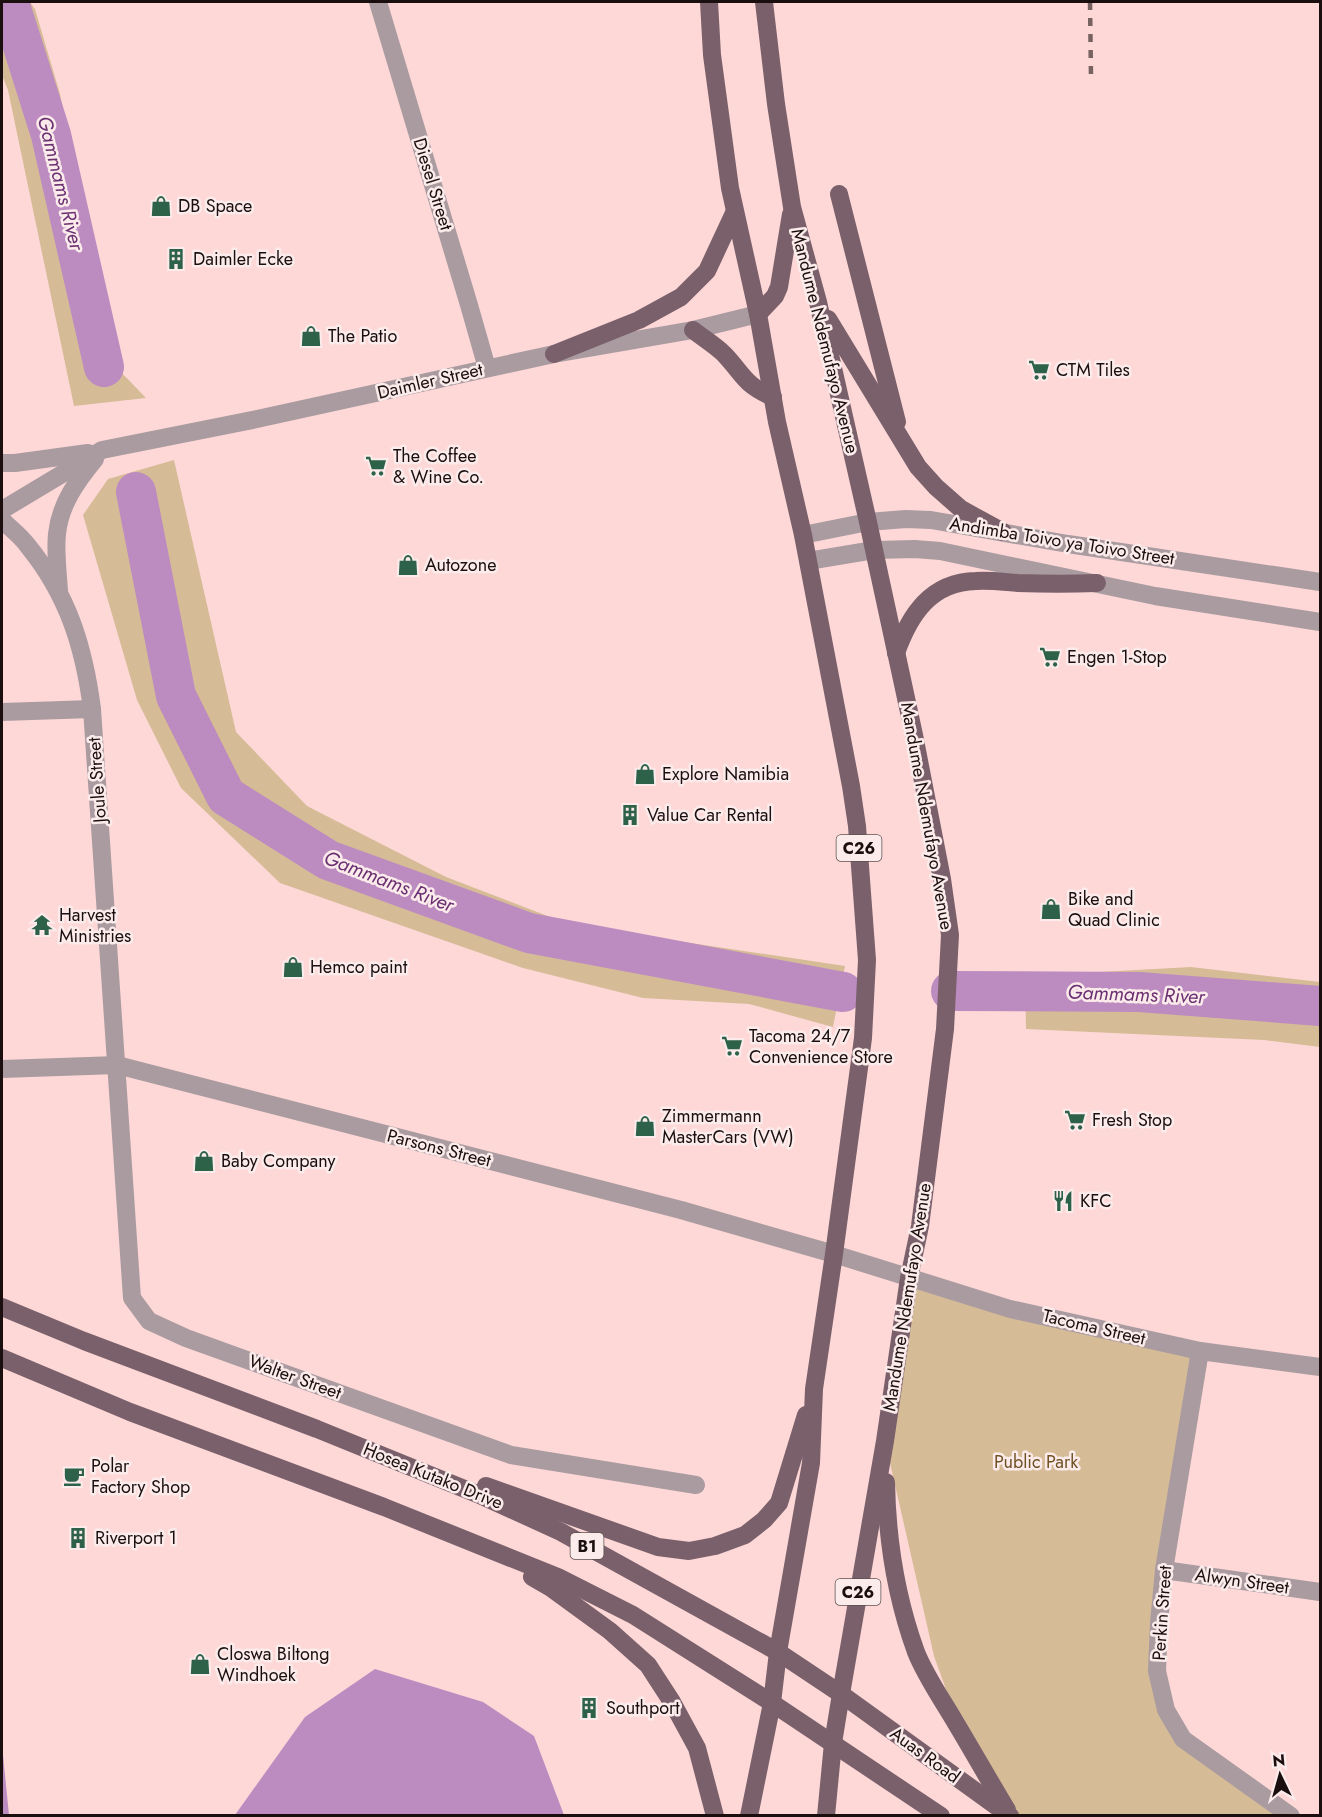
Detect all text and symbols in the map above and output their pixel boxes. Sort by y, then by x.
water label: Gammams River [30,113,92,254]
street label: Diesel Street [407,135,460,234]
place label: DB Space [178,193,252,219]
shop icon: DB Space [149,194,173,218]
street label: Mandume Ndemufayo Avenue [784,226,866,456]
place label: Daimler Ecke [193,246,293,272]
building icon: Daimler Ecke [164,247,188,271]
place label: The Patio [328,323,397,349]
shop icon: The Patio [299,324,323,348]
street label: Daimler Street [375,356,486,406]
place label: CTM Tiles [1056,357,1130,383]
supermarket icon: CTM Tiles [1027,358,1051,382]
place label: The Coffee & Wine Co. [393,443,484,490]
supermarket icon: The Coffee & Wine Co. [364,454,388,478]
street label: Andimba Toivo ya Toivo Street [948,510,1177,572]
place label: Autozone [425,552,496,578]
shop icon: Autozone [396,553,420,577]
place label: Engen 1-Stop [1067,644,1167,670]
supermarket icon: Engen 1-Stop [1038,645,1062,669]
street label: Mandume Ndemufayo Avenue [894,700,960,932]
street label: Joule Street [81,736,113,825]
place label: Explore Namibia [662,761,789,787]
shop icon: Explore Namibia [633,762,657,786]
place label: Value Car Rental [647,802,772,828]
building icon: Value Car Rental [618,803,642,827]
road number: C26 [836,835,882,861]
water label: Gammams River [320,843,459,920]
place label: Bike and Quad Clinic [1068,886,1160,933]
shop icon: Bike and Quad Clinic [1039,897,1063,921]
place label: Harvest Ministries [59,902,131,949]
temple icon: Harvest Ministries [30,913,54,937]
place label: Hemco paint [310,954,408,980]
shop icon: Hemco paint [281,955,305,979]
water label: Gammams River [1067,978,1206,1011]
place label: Tacoma 24/7 Convenience Store [749,1023,893,1070]
supermarket icon: Tacoma 24/7 Convenience Store [720,1034,744,1058]
place label: Zimmermann MasterCars (VW) [662,1103,794,1150]
place label: Fresh Stop [1092,1107,1172,1133]
supermarket icon: Fresh Stop [1063,1108,1087,1132]
shop icon: Zimmermann MasterCars (VW) [633,1114,657,1138]
street label: Parsons Street [384,1123,494,1174]
place label: Baby Company [221,1148,335,1174]
shop icon: Baby Company [192,1149,216,1173]
street label: Mandume Ndemufayo Avenue [876,1181,938,1413]
place label: KFC [1080,1188,1112,1214]
restaurant icon: KFC [1051,1189,1075,1213]
street label: Tacoma Street [1040,1303,1149,1352]
street label: Walter Street [245,1348,346,1406]
street label: Hosea Kutako Drive [359,1436,507,1516]
park label: Public Park [994,1449,1078,1475]
place label: Polar Factory Shop [91,1453,190,1500]
cafe icon: Polar Factory Shop [62,1464,86,1488]
place label: Riverport 1 [95,1525,177,1551]
building icon: Riverport 1 [66,1526,90,1550]
road number: B1 [570,1533,604,1559]
street label: Alwyn Street [1193,1562,1291,1601]
street label: Perkin Street [1146,1564,1178,1661]
road number: C26 [836,1579,880,1605]
place label: Closwa Biltong Windhoek [217,1641,329,1688]
shop icon: Closwa Biltong Windhoek [188,1652,212,1676]
place label: Southport [606,1695,680,1721]
building icon: Southport [577,1696,601,1720]
street label: Auas Road [885,1721,965,1789]
north arrow [1250,1745,1310,1805]
text: N [1271,1749,1286,1773]

